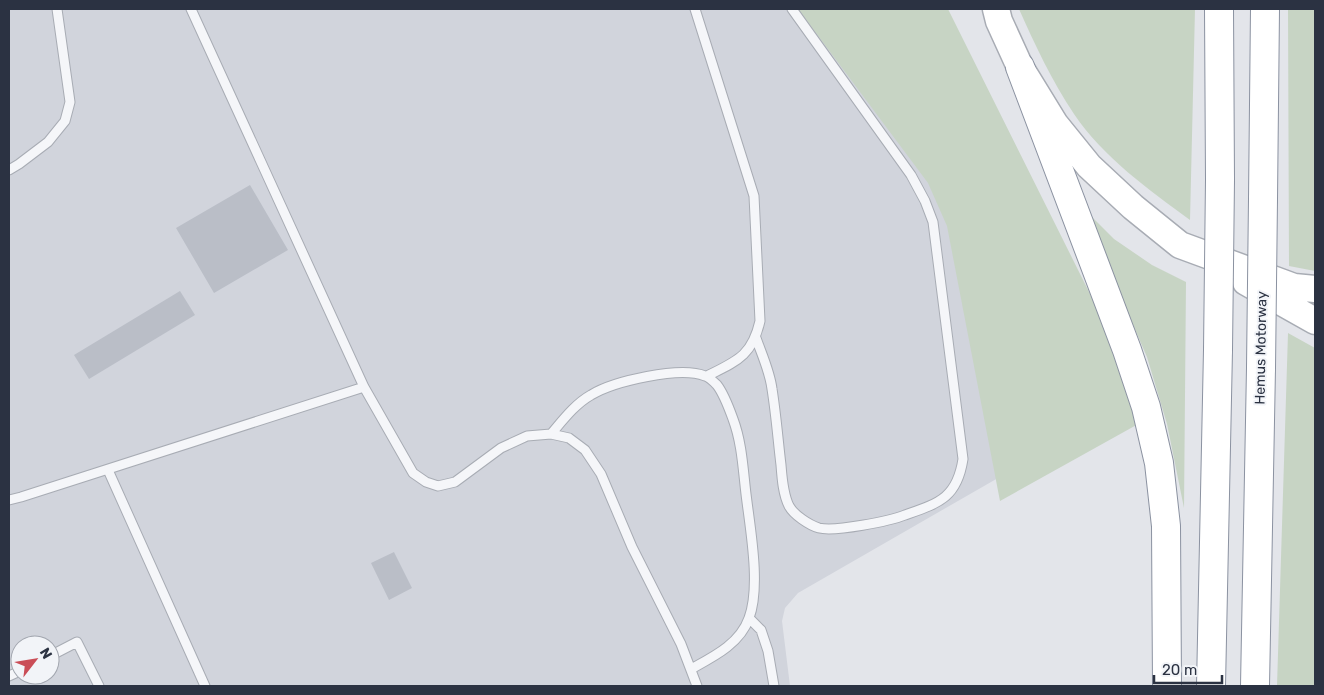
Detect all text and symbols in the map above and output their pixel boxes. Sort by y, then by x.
street label: Hemus Motorway [1252,291,1270,405]
north arrow [10,635,60,685]
text: N [36,645,56,662]
scale bar [1154,652,1222,684]
text: 20 m [1162,661,1197,679]

